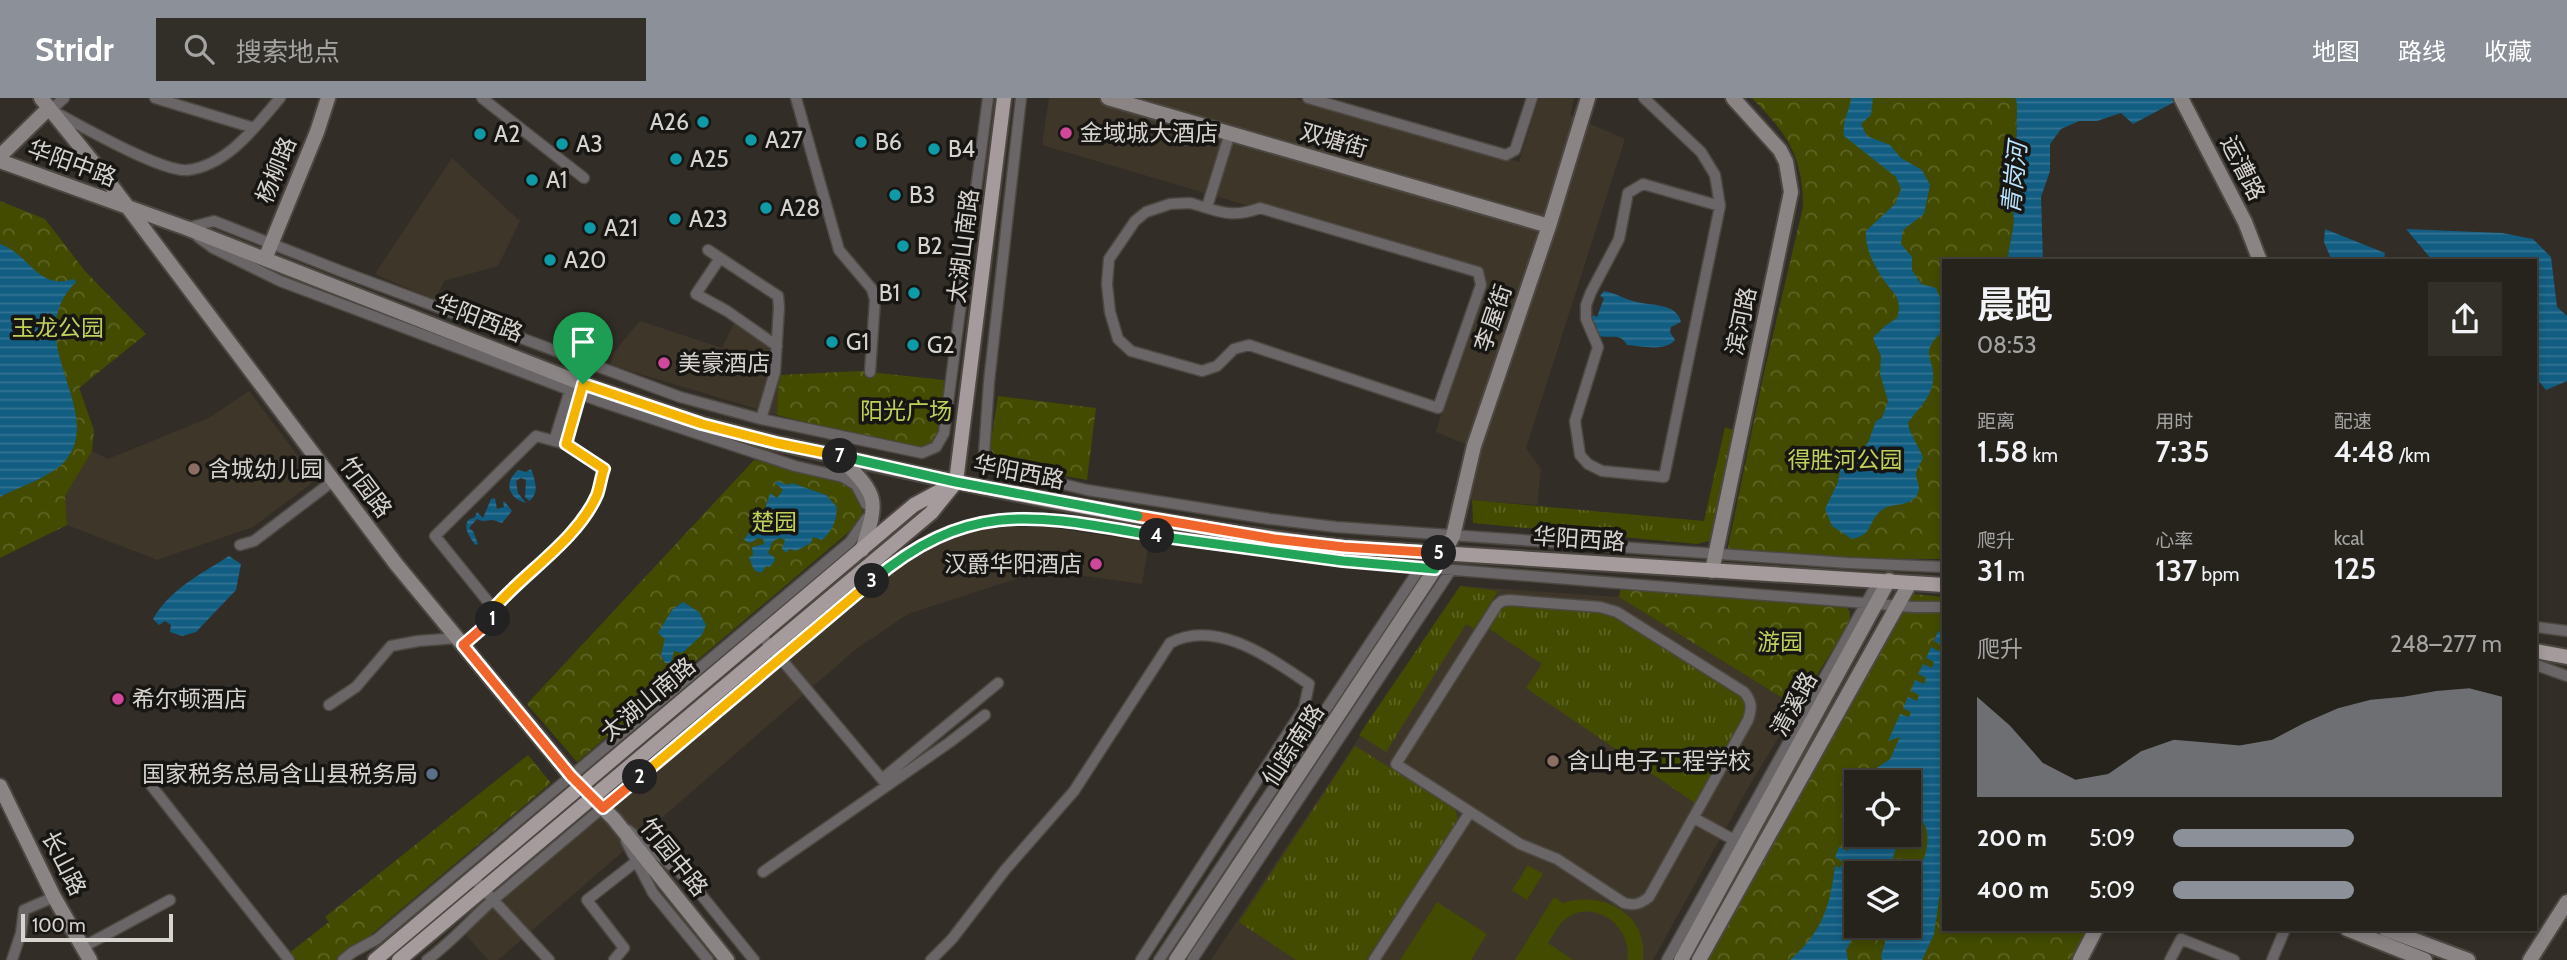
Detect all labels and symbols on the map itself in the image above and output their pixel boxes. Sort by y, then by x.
place label: A26 [650,108,689,136]
marker: A26 [695,114,711,130]
street label: 双塘街 [1297,117,1371,163]
place label: 金域城大酒店 [1080,119,1218,147]
place label: A2 [494,120,520,148]
marker: 金域城大酒店 [1058,125,1074,141]
marker: A2 [472,126,488,142]
place label: A27 [765,126,803,154]
place label: B6 [875,128,902,156]
place label: A3 [576,130,603,158]
street label: 运漕路 [2215,131,2271,205]
marker: A27 [743,132,759,148]
street label: 杨柳路 [250,133,302,207]
street label: 华阳中路 [24,134,120,192]
marker: B6 [853,134,869,150]
place label: B4 [948,135,975,163]
marker: A3 [554,136,570,152]
water label: 青岗河 [1996,137,2033,215]
marker: B4 [926,141,942,157]
place label: A25 [690,145,729,173]
marker: A25 [668,151,684,167]
place label: A1 [546,166,567,194]
marker: A1 [524,172,540,188]
place label: B3 [909,181,935,209]
marker: B3 [887,187,903,203]
street label: 太湖山南路 [942,187,984,305]
place label: A28 [780,194,820,222]
marker: A28 [758,200,774,216]
place label: A23 [689,205,728,233]
marker: A23 [667,211,683,227]
place label: A21 [604,214,638,242]
marker: A21 [582,220,598,236]
place label: B2 [917,232,943,260]
marker: B2 [895,238,911,254]
place label: A20 [564,246,606,274]
marker: A20 [542,252,558,268]
place label: B1 [879,279,900,307]
street label: 李屋街 [1469,281,1517,355]
street label: 滨河路 [1720,284,1762,358]
marker: B1 [906,285,922,301]
street label: 华阳西路 [431,288,527,348]
pin [553,312,613,384]
park label: 玉龙公园 [12,314,104,342]
place label: G1 [846,328,869,356]
place label: G2 [927,331,955,359]
marker: G1 [824,334,840,350]
marker: G2 [905,337,921,353]
place label: 美豪酒店 [678,349,770,377]
marker: 美豪酒店 [656,355,672,371]
park label: 阳光广场 [860,397,952,425]
pin: 7 [822,438,858,474]
park label: 得胜河公园 [1788,446,1903,474]
street label: 华阳西路 [971,449,1067,495]
street label: 竹园路 [334,451,398,523]
place label: 含城幼儿园 [208,455,323,483]
marker: 含城幼儿园 [186,461,202,477]
park label: 楚园 [751,508,797,536]
pin: 4 [1140,518,1174,554]
street label: 华阳西路 [1532,522,1626,556]
pin: 5 [1422,536,1456,570]
place label: 汉爵华阳酒店 [944,550,1082,578]
marker: 汉爵华阳酒店 [1088,556,1104,572]
pin: 3 [854,564,890,598]
pin: 1 [476,602,510,636]
park label: 游园 [1757,628,1803,656]
street label: 太湖山南路 [595,651,701,747]
street label: 清溪路 [1765,667,1823,741]
place label: 希尔顿酒店 [132,685,247,713]
marker: 希尔顿酒店 [110,691,126,707]
street label: 仙踪南路 [1256,699,1330,791]
place label: 含山电子工程学校 [1567,747,1751,775]
marker: 含山电子工程学校 [1545,753,1561,769]
place label: 国家税务总局含山县税务局 [142,760,418,788]
pin: 2 [622,760,658,794]
marker: 国家税务总局含山县税务局 [424,766,440,782]
street label: 竹园中路 [634,812,714,902]
street label: 长山路 [36,826,92,900]
scale bar [21,911,173,943]

